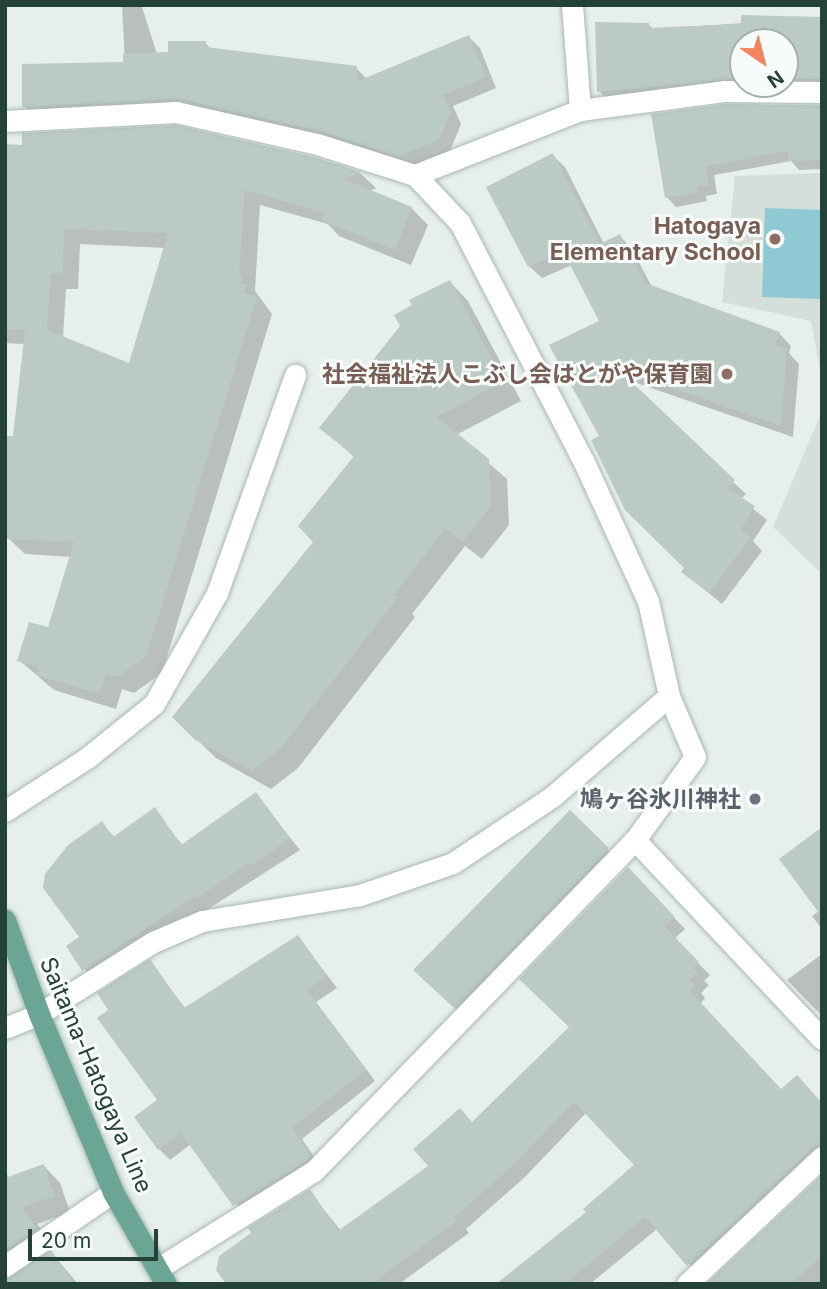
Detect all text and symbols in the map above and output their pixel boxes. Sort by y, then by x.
north arrow [729,28,799,98]
text: N [763,65,788,93]
place label: Hatogaya Elementary School [550,212,761,266]
marker: Hatogaya Elementary School [767,231,783,247]
place label: 社会福祉法人こぶし会はとがや保育園 [322,360,713,388]
marker: 社会福祉法人こぶし会はとがや保育園 [719,366,735,382]
place label: 鳩ヶ谷氷川神社 [580,785,741,813]
marker: 鳩ヶ谷氷川神社 [747,791,763,807]
street label: Saitama-Hatogaya Line [34,953,158,1197]
scale bar [32,1216,161,1260]
text: 20 m [41,1228,91,1253]

